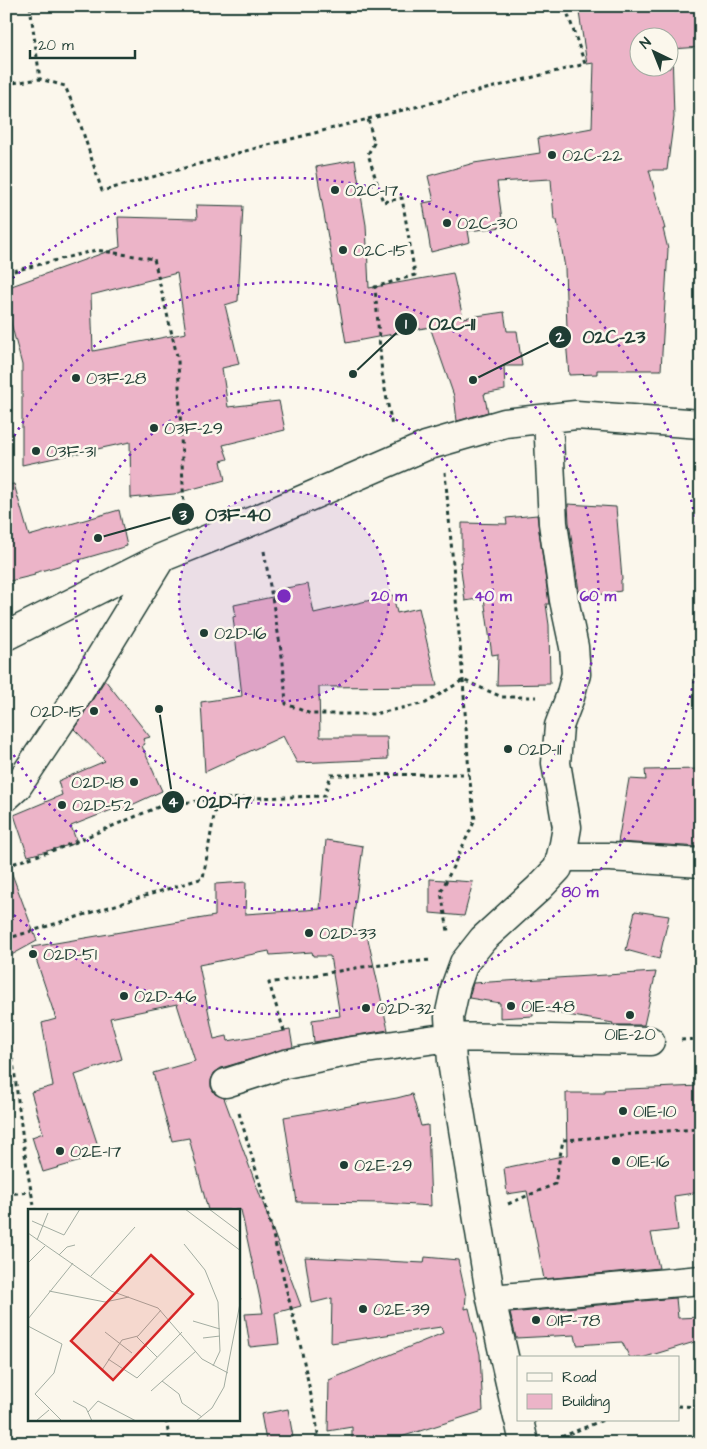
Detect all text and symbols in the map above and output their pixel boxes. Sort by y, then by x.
scale bar [30,28,135,60]
north arrow [630,28,680,78]
text: N [636,33,656,54]
text: 20 m [38,35,74,56]
place label: 02C-22 [562,143,623,168]
marker: 02C-22 [546,149,558,161]
place label: 02C-17 [345,178,398,203]
marker: 02C-17 [329,184,341,196]
place label: 02C-30 [457,211,518,236]
marker: 02C-30 [441,217,453,229]
place label: 02C-15 [353,238,408,263]
marker: 02C-15 [337,244,349,256]
callout: 02C-11 [393,307,485,341]
text: 02C-11 [428,311,476,338]
text: 1 [405,314,407,335]
callout: 02C-23 [548,320,656,354]
text: 02C-23 [583,324,646,351]
text: 2 [555,327,565,348]
place label: 03F-28 [86,366,147,391]
marker: 03F-28 [70,372,82,384]
place label: 03F-29 [164,416,223,441]
marker: 03F-29 [148,422,160,434]
place label: 03F-31 [46,439,96,464]
marker: 03F-31 [30,445,42,457]
callout: 03F-40 [170,497,281,531]
text: 03F-40 [205,502,271,529]
text: 3 [178,505,187,526]
text: 20 m [370,586,407,607]
text: 40 m [474,586,512,607]
text: 60 m [580,586,617,607]
centre of rings [275,587,293,605]
place label: 02D-16 [214,621,267,646]
marker: 02D-16 [198,627,210,639]
place label: 02D-15 [30,699,84,724]
marker: 02D-15 [88,705,100,717]
place label: 02D-11 [518,737,562,762]
marker: 02D-11 [502,743,514,755]
place label: 02D-18 [71,770,124,795]
marker: 02D-18 [128,776,140,788]
callout: 02D-17 [161,785,261,819]
text: 02D-17 [196,789,252,816]
text: 4 [168,792,179,813]
place label: 02D-52 [72,793,135,818]
marker: 02D-52 [56,799,68,811]
text: 80 m [562,882,599,903]
place label: 02D-33 [319,921,376,946]
marker: 02D-33 [303,927,315,939]
place label: 02D-51 [43,942,97,967]
marker: 02D-51 [27,948,39,960]
place label: 02D-46 [134,984,196,1009]
marker: 02D-46 [118,990,130,1002]
place label: 01E-48 [521,994,575,1019]
place label: 02D-32 [376,996,435,1021]
marker: 01E-48 [505,1000,517,1012]
marker: 02D-32 [360,1002,372,1014]
marker: 01E-20 [624,1009,636,1021]
place label: 01E-20 [604,1022,656,1047]
place label: 01E-10 [633,1099,677,1124]
marker: 01E-10 [617,1105,629,1117]
place label: 02E-17 [70,1139,121,1164]
marker: 02E-17 [54,1145,66,1157]
place label: 01E-16 [626,1149,670,1174]
place label: 02E-29 [354,1153,412,1178]
marker: 01E-16 [610,1155,622,1167]
marker: 02E-29 [338,1159,350,1171]
inset map [28,1209,240,1422]
place label: 02E-39 [373,1297,430,1322]
marker: 02E-39 [357,1303,369,1315]
place label: 01F-78 [546,1308,601,1333]
marker: 01F-78 [530,1314,542,1326]
legend [517,1356,680,1422]
text: Road [562,1367,597,1388]
text: Building [562,1391,610,1413]

